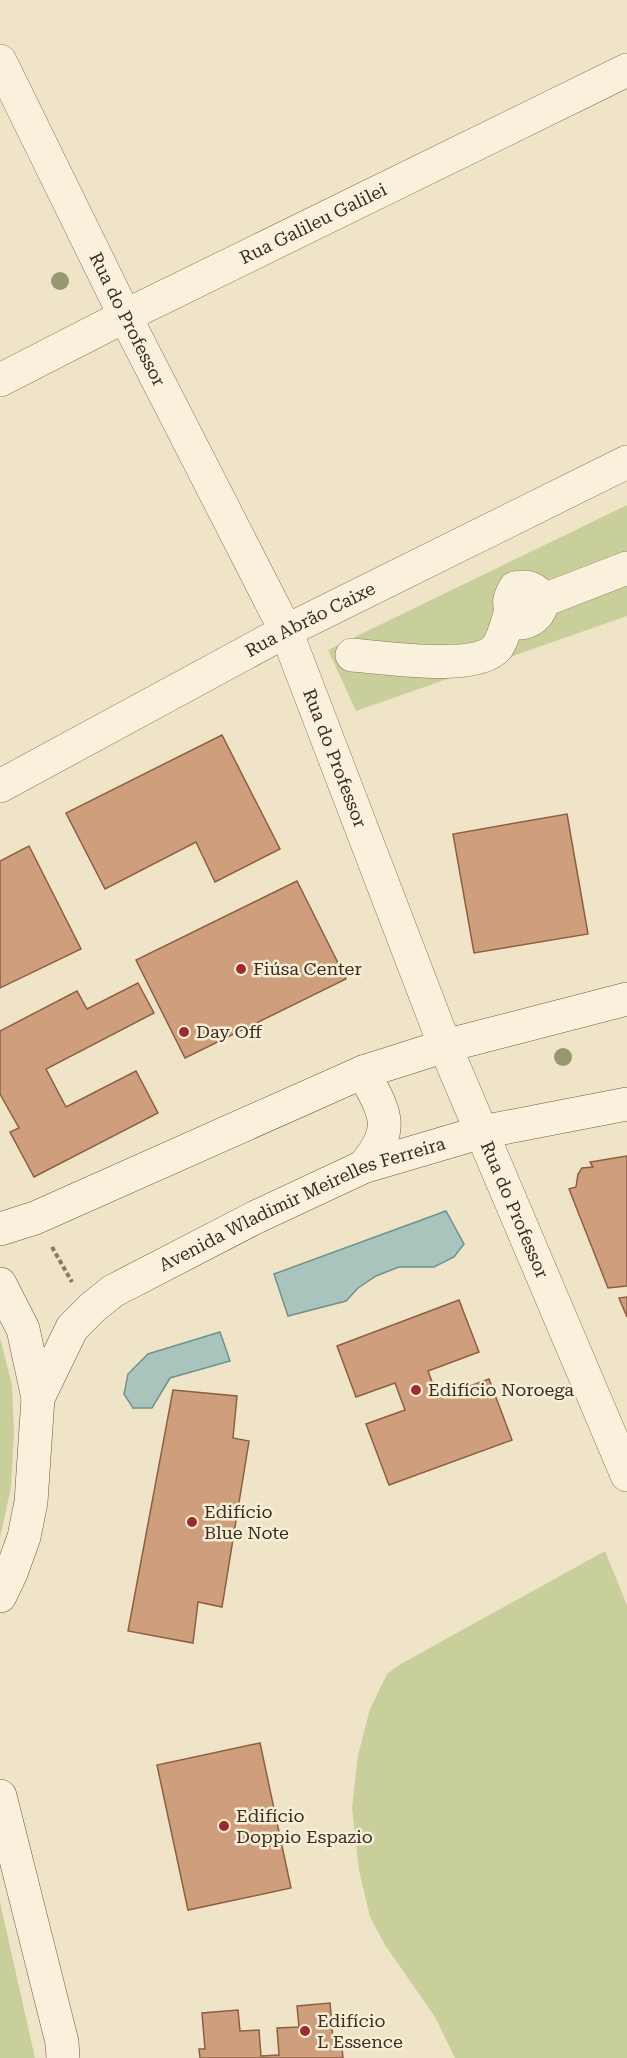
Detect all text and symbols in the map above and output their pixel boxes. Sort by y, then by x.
street label: Rua Galileu Galilei [236,178,390,268]
street label: Rua do Professor [85,249,170,390]
street label: Rua Abrão Caixe [241,577,379,661]
street label: Rua do Professor [299,686,371,830]
place label: Fiúsa Center [253,958,362,979]
marker: Fiúsa Center [234,962,248,976]
place label: Day Off [196,1021,263,1042]
marker: Day Off [177,1025,191,1039]
street label: Avenida Wladimir Meirelles Ferreira [155,1132,448,1275]
street label: Rua do Professor [477,1138,553,1281]
place label: Edifício Noroega [428,1379,574,1400]
marker: Edifício Noroega [409,1383,423,1397]
place label: Edifício Blue Note [204,1501,289,1543]
marker: Edifício Blue Note [185,1515,199,1529]
place label: Edifício Doppio Espazio [236,1805,373,1847]
marker: Edifício Doppio Espazio [217,1819,231,1833]
place label: Edifício L Essence [317,2010,403,2052]
marker: Edifício L Essence [298,2024,312,2038]

